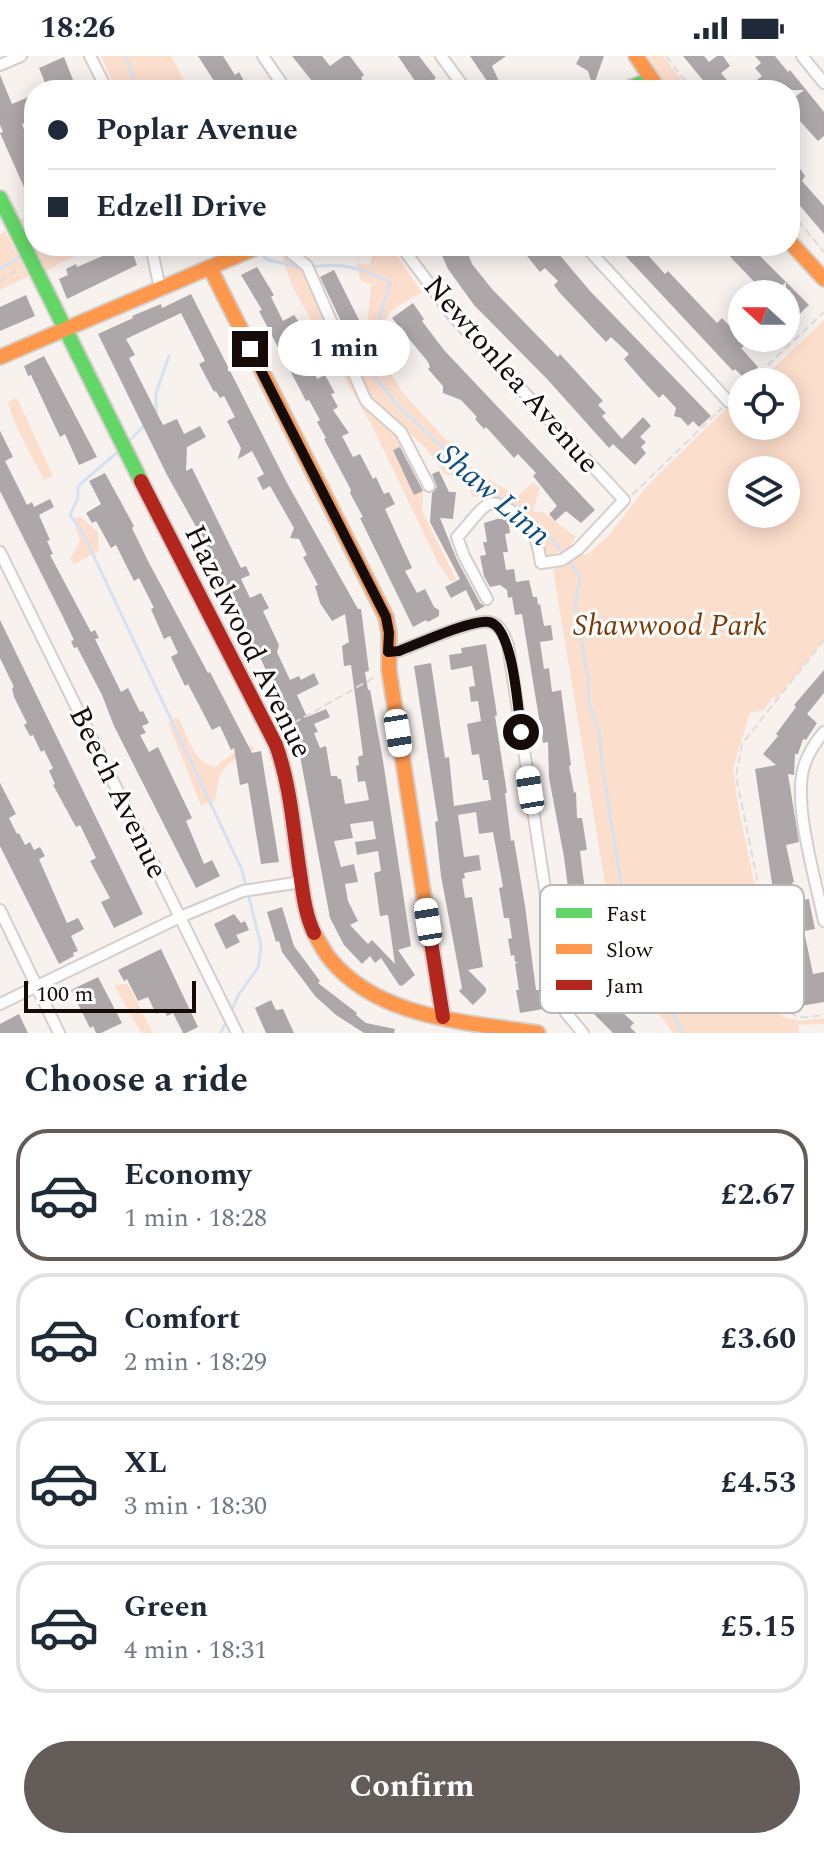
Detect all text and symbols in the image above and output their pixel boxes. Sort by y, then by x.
text: 18:26 [40,5,115,51]
text: Poplar Avenue [96,107,298,153]
text: Edzell Drive [96,184,267,230]
street label: Newtonlea Avenue [412,265,611,484]
north arrow [728,280,800,352]
map controls [728,280,800,528]
callout: 1 min [278,321,410,377]
text: 1 min [309,328,379,368]
route end [232,331,268,367]
button: locate [728,368,800,440]
water label: Shaw Linn [426,431,562,559]
button: layers [728,456,800,528]
street label: Hazelwood Avenue [172,517,325,766]
park label: Shawwood Park [573,603,767,649]
street label: Beech Avenue [56,698,180,887]
car [382,707,414,759]
route start [503,714,539,750]
car [514,764,546,816]
legend [540,885,804,1013]
car [412,896,444,948]
text: Fast [606,898,647,931]
text: Slow [606,934,654,967]
text: Jam [606,970,644,1003]
scale bar [24,977,196,1013]
text: 100 m [36,978,93,1011]
text: Choose a ride [24,1053,248,1108]
text: Economy [124,1152,251,1198]
icon: car [28,1159,100,1231]
text: £2.67 [721,1172,796,1218]
text: 1 min · 18:28 [124,1198,267,1238]
text: Comfort [124,1296,240,1342]
icon: car [28,1303,100,1375]
text: £3.60 [721,1316,796,1362]
text: 2 min · 18:29 [124,1342,267,1382]
text: XL [124,1440,167,1486]
icon: car [28,1447,100,1519]
text: £4.53 [721,1460,796,1506]
text: 3 min · 18:30 [124,1486,267,1526]
text: Green [124,1584,208,1630]
icon: car [28,1591,100,1663]
text: £5.15 [721,1604,796,1650]
text: 4 min · 18:31 [124,1630,267,1670]
button: Confirm [24,1741,800,1833]

